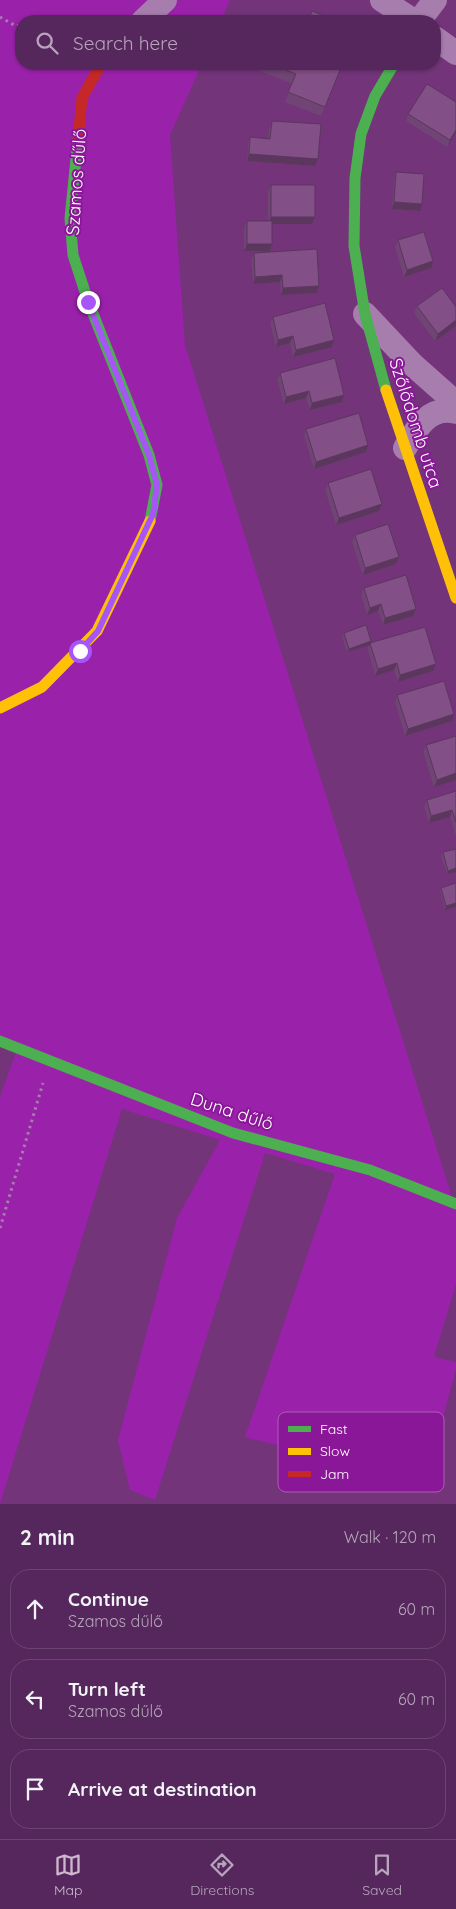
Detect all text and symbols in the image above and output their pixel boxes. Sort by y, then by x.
search box [15,15,441,70]
icon: search [33,29,61,57]
text: Search here [73,31,178,55]
street label: Szamos dűlő [61,128,91,236]
route end [77,291,100,314]
street label: Szőlődomb utca [384,355,448,491]
route start [69,640,92,663]
street label: Duna dűlő [188,1087,276,1135]
legend [278,1412,444,1492]
text: Fast [320,1420,348,1438]
text: Slow [320,1442,350,1460]
text: Jam [320,1465,349,1483]
text: 2 min [20,1524,75,1550]
text: Walk · 120 m [344,1527,436,1547]
text: Continue [68,1587,149,1611]
icon: ahead [21,1595,49,1623]
text: 60 m [398,1599,435,1619]
text: Szamos dűlő [68,1611,163,1631]
text: Turn left [68,1677,146,1701]
icon: left [21,1685,49,1713]
text: 60 m [398,1689,435,1709]
text: Szamos dűlő [68,1701,163,1721]
icon: arrive [21,1775,49,1803]
text: Arrive at destination [68,1777,257,1801]
tab: Map [54,1851,82,1899]
tab: Directions [190,1851,254,1899]
tab: Saved [362,1851,402,1899]

